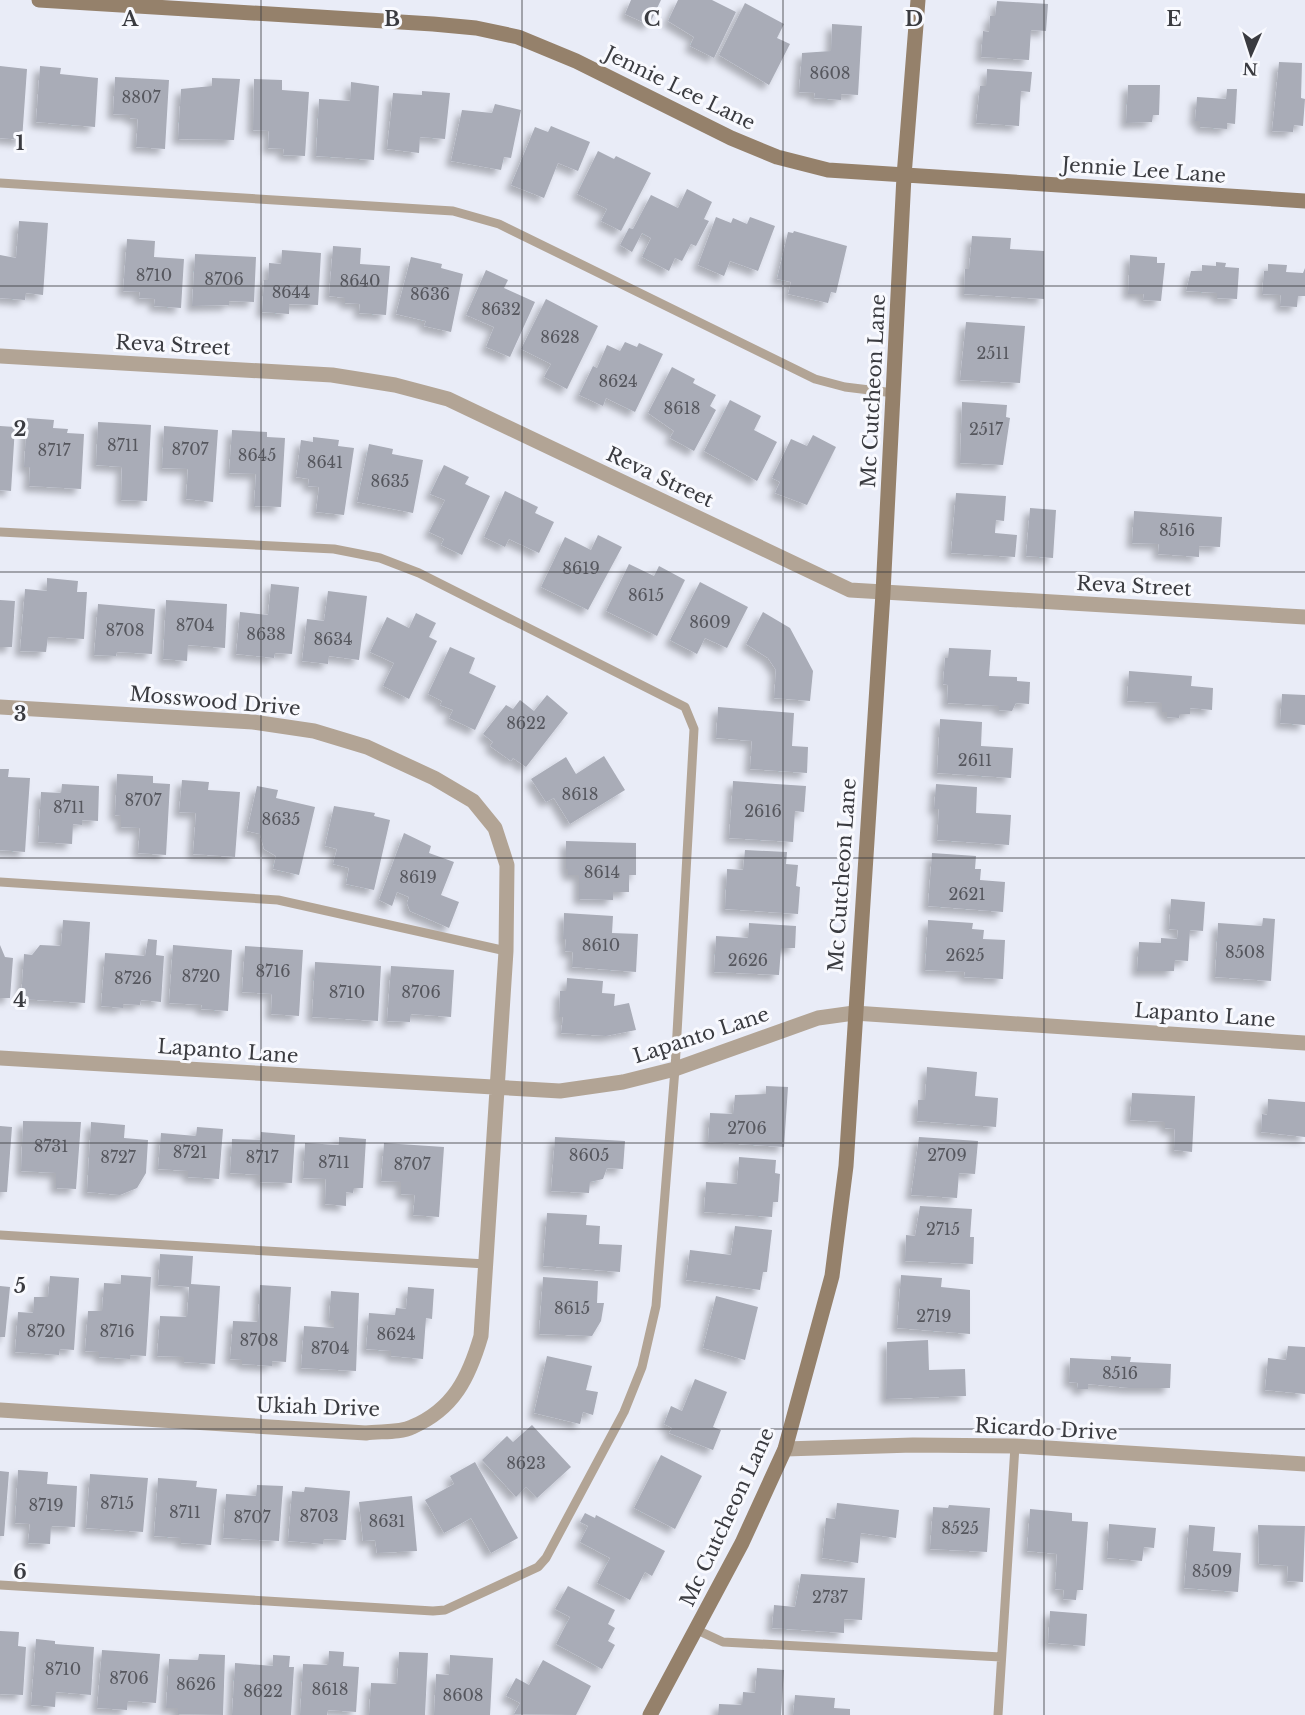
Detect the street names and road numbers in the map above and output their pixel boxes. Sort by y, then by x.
street label: Jennie Lee Lane [598,40,759,135]
street label: Jennie Lee Lane [1058,152,1227,188]
street label: Mc Cutcheon Lane [856,293,890,489]
street label: Reva Street [115,330,232,360]
street label: Reva Street [603,442,718,512]
street label: Reva Street [1076,571,1193,601]
street label: Mosswood Drive [128,682,302,720]
street label: Mc Cutcheon Lane [823,777,861,973]
street label: Lapanto Lane [1134,998,1276,1032]
street label: Lapanto Lane [630,1002,772,1068]
street label: Lapanto Lane [157,1034,299,1068]
street label: Ukiah Drive [256,1393,380,1421]
street label: Ricardo Drive [974,1413,1118,1445]
street label: Mc Cutcheon Lane [675,1424,779,1610]

